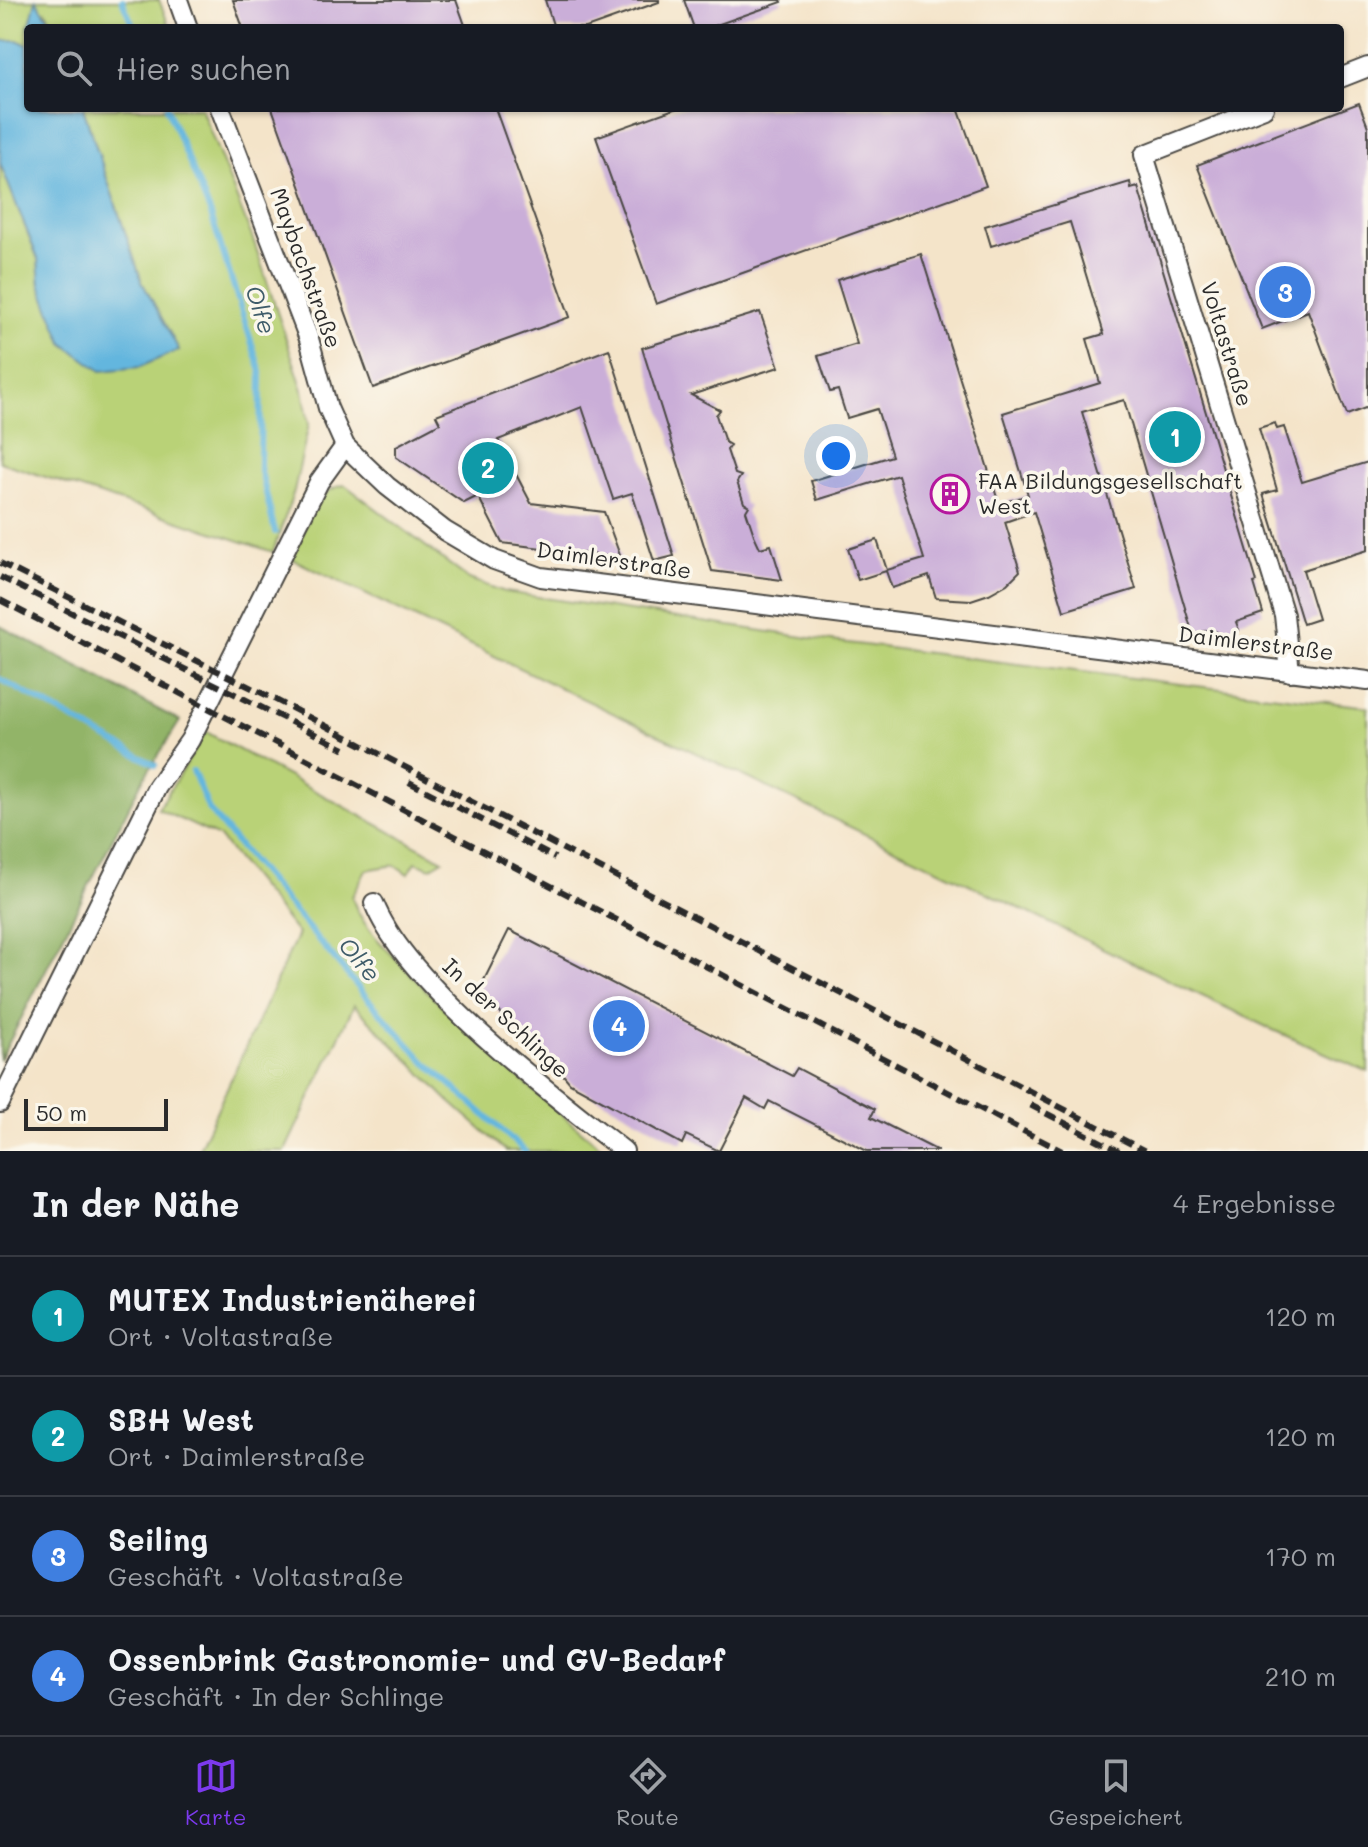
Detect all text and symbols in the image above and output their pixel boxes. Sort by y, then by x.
search box [24,24,1344,112]
icon: search [52,46,96,90]
text: Hier suchen [116,48,291,88]
street label: Maybachstraße [264,184,349,352]
pin: 3 [1259,262,1311,322]
street label: Voltastraße [1195,278,1260,410]
water label: Olfe [239,281,284,338]
pin: 1 [1149,407,1201,467]
your location [816,436,856,476]
pin: 2 [462,438,514,498]
place label: FAA Bildungsgesellschaft West [978,466,1243,520]
building icon: FAA Bildungsgesellschaft West [929,473,971,515]
street label: Daimlerstraße [535,534,693,585]
street label: Daimlerstraße [1177,619,1335,666]
water label: Olfe [332,930,388,988]
street label: In der Schlinge [437,951,576,1084]
pin: 4 [593,996,645,1056]
scale bar [24,1095,168,1131]
text: 50 m [36,1098,87,1127]
text: In der Nähe [32,1181,240,1226]
text: 4 Ergebnisse [1173,1186,1336,1220]
text: MUTEX Industrienäherei [108,1279,477,1319]
text: 1 [52,1299,64,1333]
text: 120 m [1265,1299,1336,1333]
text: Ort · Voltastraße [108,1319,333,1353]
text: SBH West [108,1399,254,1439]
text: 2 [51,1419,65,1453]
text: 120 m [1265,1419,1336,1453]
text: Ort · Daimlerstraße [108,1439,365,1473]
text: Seiling [108,1519,208,1559]
text: 3 [50,1539,66,1573]
text: 170 m [1265,1539,1336,1573]
text: Geschäft · Voltastraße [108,1559,404,1593]
text: Ossenbrink Gastronomie- und GV-Bedarf [108,1639,725,1679]
text: 4 [50,1659,66,1693]
text: 210 m [1265,1659,1336,1693]
text: Geschäft · In der Schlinge [108,1679,444,1713]
tab: Karte [185,1754,246,1831]
tab: Route [616,1754,679,1831]
tab: Gespeichert [1049,1754,1183,1831]

